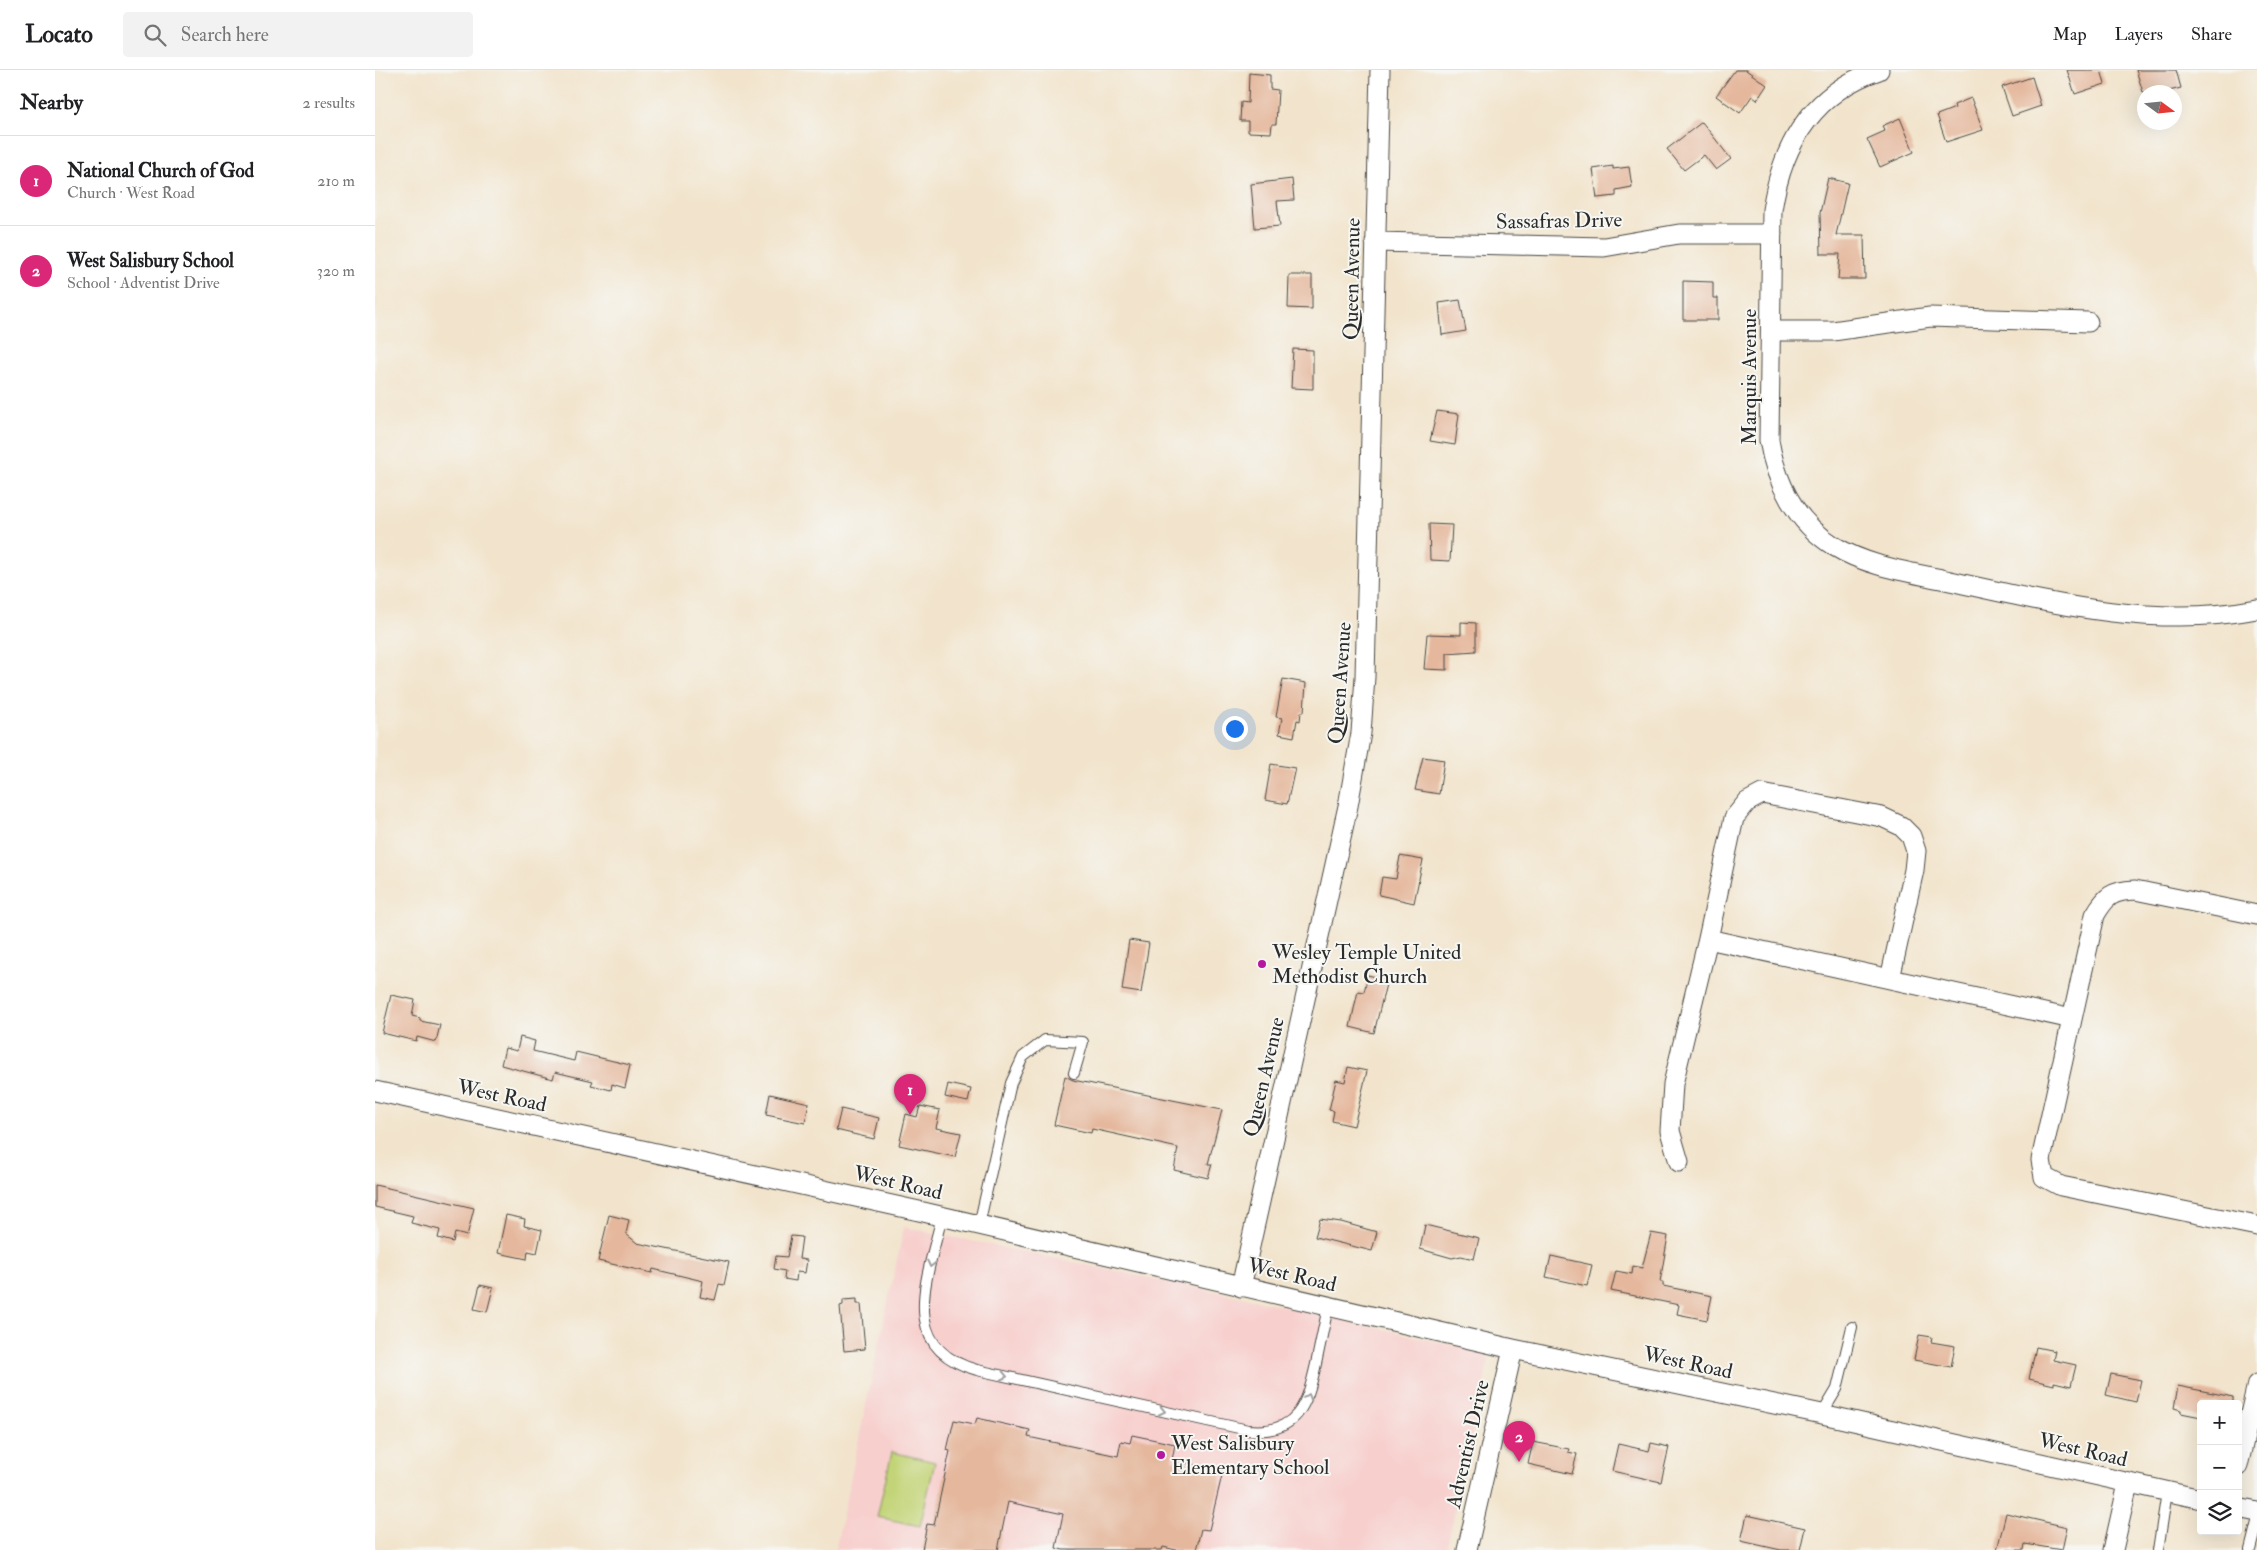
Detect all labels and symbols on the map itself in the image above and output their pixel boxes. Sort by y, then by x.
north arrow [2137,85,2182,130]
street label: Sassafras Drive [1496,206,1623,236]
street label: Queen Avenue [1337,217,1367,340]
street label: Marquis Avenue [1736,309,1763,445]
street label: Queen Avenue [1322,621,1358,745]
your location [1222,716,1248,742]
place label: Wesley Temple United Methodist Church [1271,939,1462,990]
marker: Wesley Temple United Methodist Church [1256,958,1268,970]
street label: Queen Avenue [1237,1014,1291,1140]
street label: West Road [454,1073,550,1119]
pin: 1 [894,1074,926,1115]
street label: West Road [850,1159,946,1206]
street label: West Road [1244,1251,1340,1298]
one-way arrow [926,1259,937,1268]
street label: West Road [1640,1340,1736,1386]
one-way arrow [999,1370,1008,1381]
street label: Adventist Drive [1440,1377,1496,1512]
one-way arrow [1302,1393,1312,1402]
one-way arrow [1158,1405,1167,1416]
pin: 2 [1503,1421,1535,1462]
street label: West Road [2035,1426,2131,1473]
place label: West Salisbury Elementary School [1170,1430,1330,1481]
marker: West Salisbury Elementary School [1155,1449,1167,1461]

